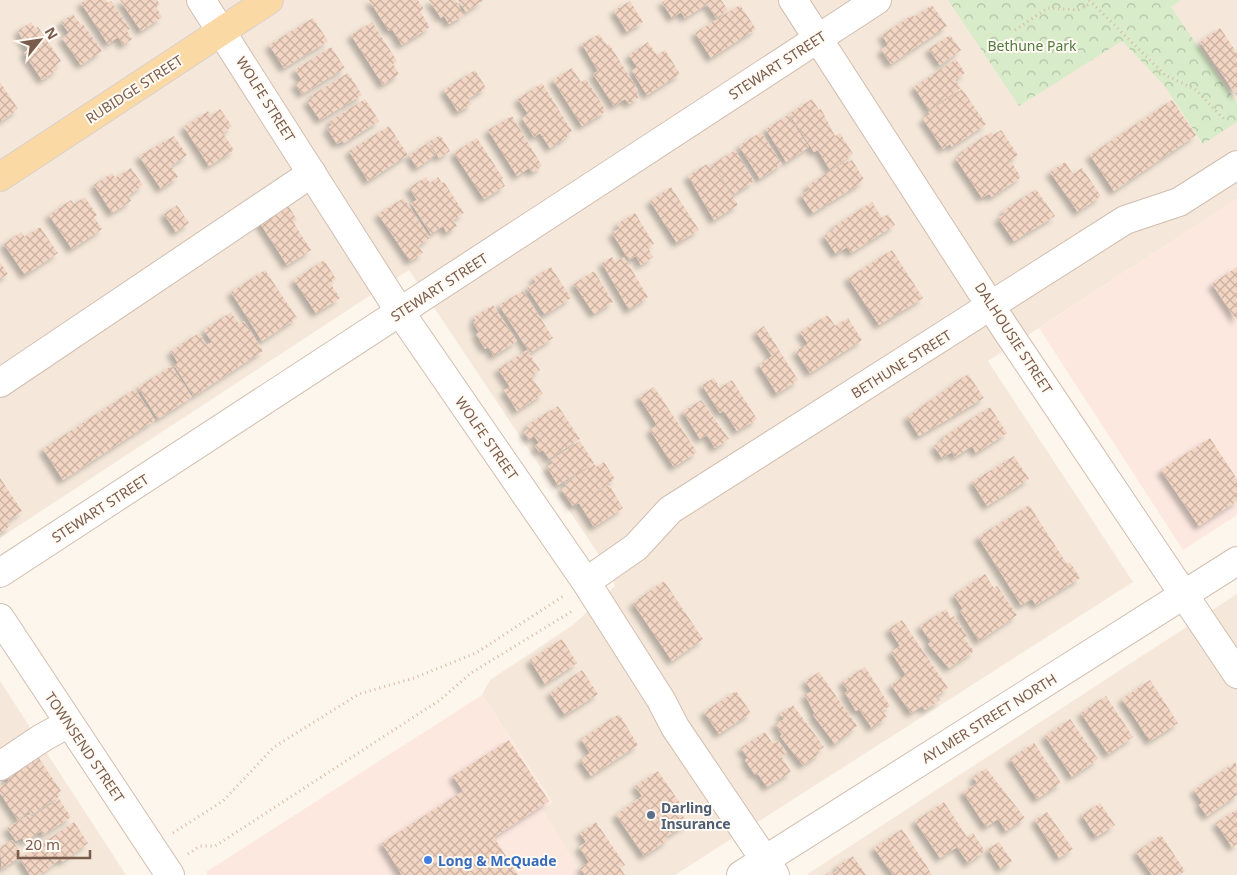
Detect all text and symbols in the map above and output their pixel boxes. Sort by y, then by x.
north arrow [15,15,65,65]
text: N [41,24,63,43]
street label: STEWART STREET [725,26,829,104]
park label: Bethune Park [987,36,1077,55]
street label: RUBIDGE STREET [82,50,186,128]
street label: WOLFE STREET [232,53,300,146]
street label: STEWART STREET [387,248,491,326]
street label: DALHOUSIE STREET [971,279,1057,398]
street label: BETHUNE STREET [847,325,955,402]
street label: WOLFE STREET [451,393,523,484]
street label: STEWART STREET [48,469,152,547]
street label: AYLMER STREET NORTH [918,669,1060,767]
street label: TOWNSEND STREET [41,688,129,806]
place label: Darling Insurance [661,798,731,833]
marker: Darling Insurance [645,809,657,821]
scale bar [18,828,90,860]
text: 20 m [25,834,60,854]
place label: Long & McQuade [438,851,557,870]
marker: Long & McQuade [422,854,434,866]

